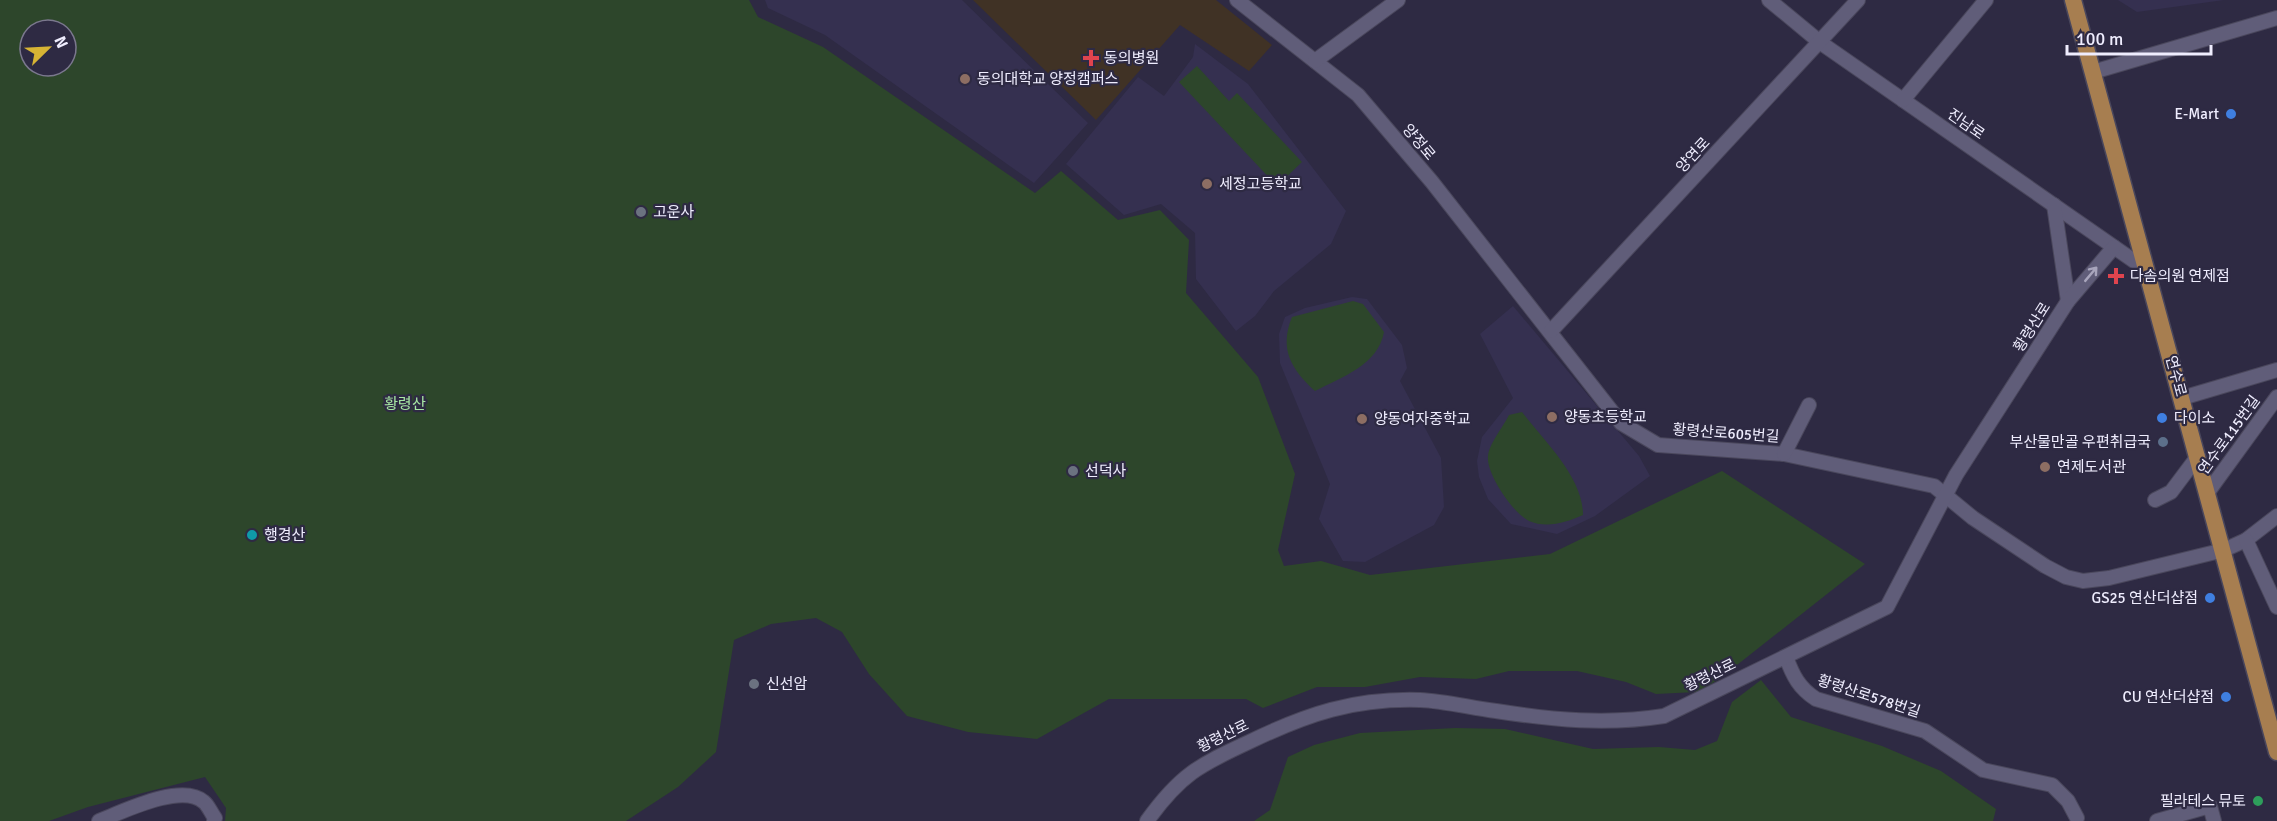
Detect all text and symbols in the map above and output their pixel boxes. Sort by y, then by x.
north arrow [18,18,78,78]
scale bar [2067,18,2211,56]
text: 100 m [2076,28,2123,50]
text: N [49,33,72,51]
marker: 동의병원 [1082,49,1100,67]
place label: 동의병원 [1104,49,1159,67]
place label: 동의대학교 양정캠퍼스 [977,70,1119,88]
marker: 동의대학교 양정캠퍼스 [958,72,972,86]
street label: 진남로 [1944,105,1988,143]
place label: E-Mart [2174,105,2219,123]
marker: E-Mart [2224,107,2238,121]
street label: 양정로 [1399,120,1439,164]
street label: 양연로 [1672,134,1714,176]
place label: 세정고등학교 [1219,175,1302,193]
marker: 세정고등학교 [1200,177,1214,191]
place label: 고운사 [653,203,695,221]
marker: 고운사 [634,205,648,219]
one-way arrow [2084,267,2098,282]
marker: 다솜의원 연제점 [2107,267,2125,285]
place label: 다솜의원 연제점 [2130,267,2230,285]
street label: 황령산로 [2010,299,2054,355]
street label: 연수로 [2162,354,2190,398]
street label: 연수로115번길 [2194,392,2264,478]
park label: 황령산 [384,395,426,413]
place label: 양동초등학교 [1564,408,1647,426]
place label: 다이소 [2174,409,2216,427]
place label: 양동여자중학교 [1374,410,1471,428]
marker: 양동초등학교 [1545,410,1559,424]
marker: 다이소 [2155,411,2169,425]
marker: 양동여자중학교 [1355,412,1369,426]
street label: 황령산로605번길 [1672,420,1780,446]
place label: 부산물만골 우편취급국 [2010,433,2151,451]
marker: 부산물만골 우편취급국 [2156,435,2170,449]
place label: 연제도서관 [2057,458,2126,476]
marker: 연제도서관 [2038,460,2052,474]
place label: 선덕사 [1085,462,1127,480]
marker: 선덕사 [1066,464,1080,478]
place label: 행경산 [264,526,306,544]
marker: 행경산 [245,528,259,542]
place label: GS25 연산더샵점 [2092,589,2198,607]
marker: GS25 연산더샵점 [2203,591,2217,605]
street label: 황령산로 [1681,655,1739,695]
street label: 황령산로578번길 [1815,671,1923,721]
place label: 신선암 [766,675,808,693]
marker: 신선암 [747,677,761,691]
place label: CU 연산더샵점 [2123,688,2214,706]
marker: CU 연산더샵점 [2219,690,2233,704]
street label: 황령산로 [1194,716,1252,756]
place label: 필라테스 뮤토 [2160,792,2246,810]
marker: 필라테스 뮤토 [2251,794,2265,808]

